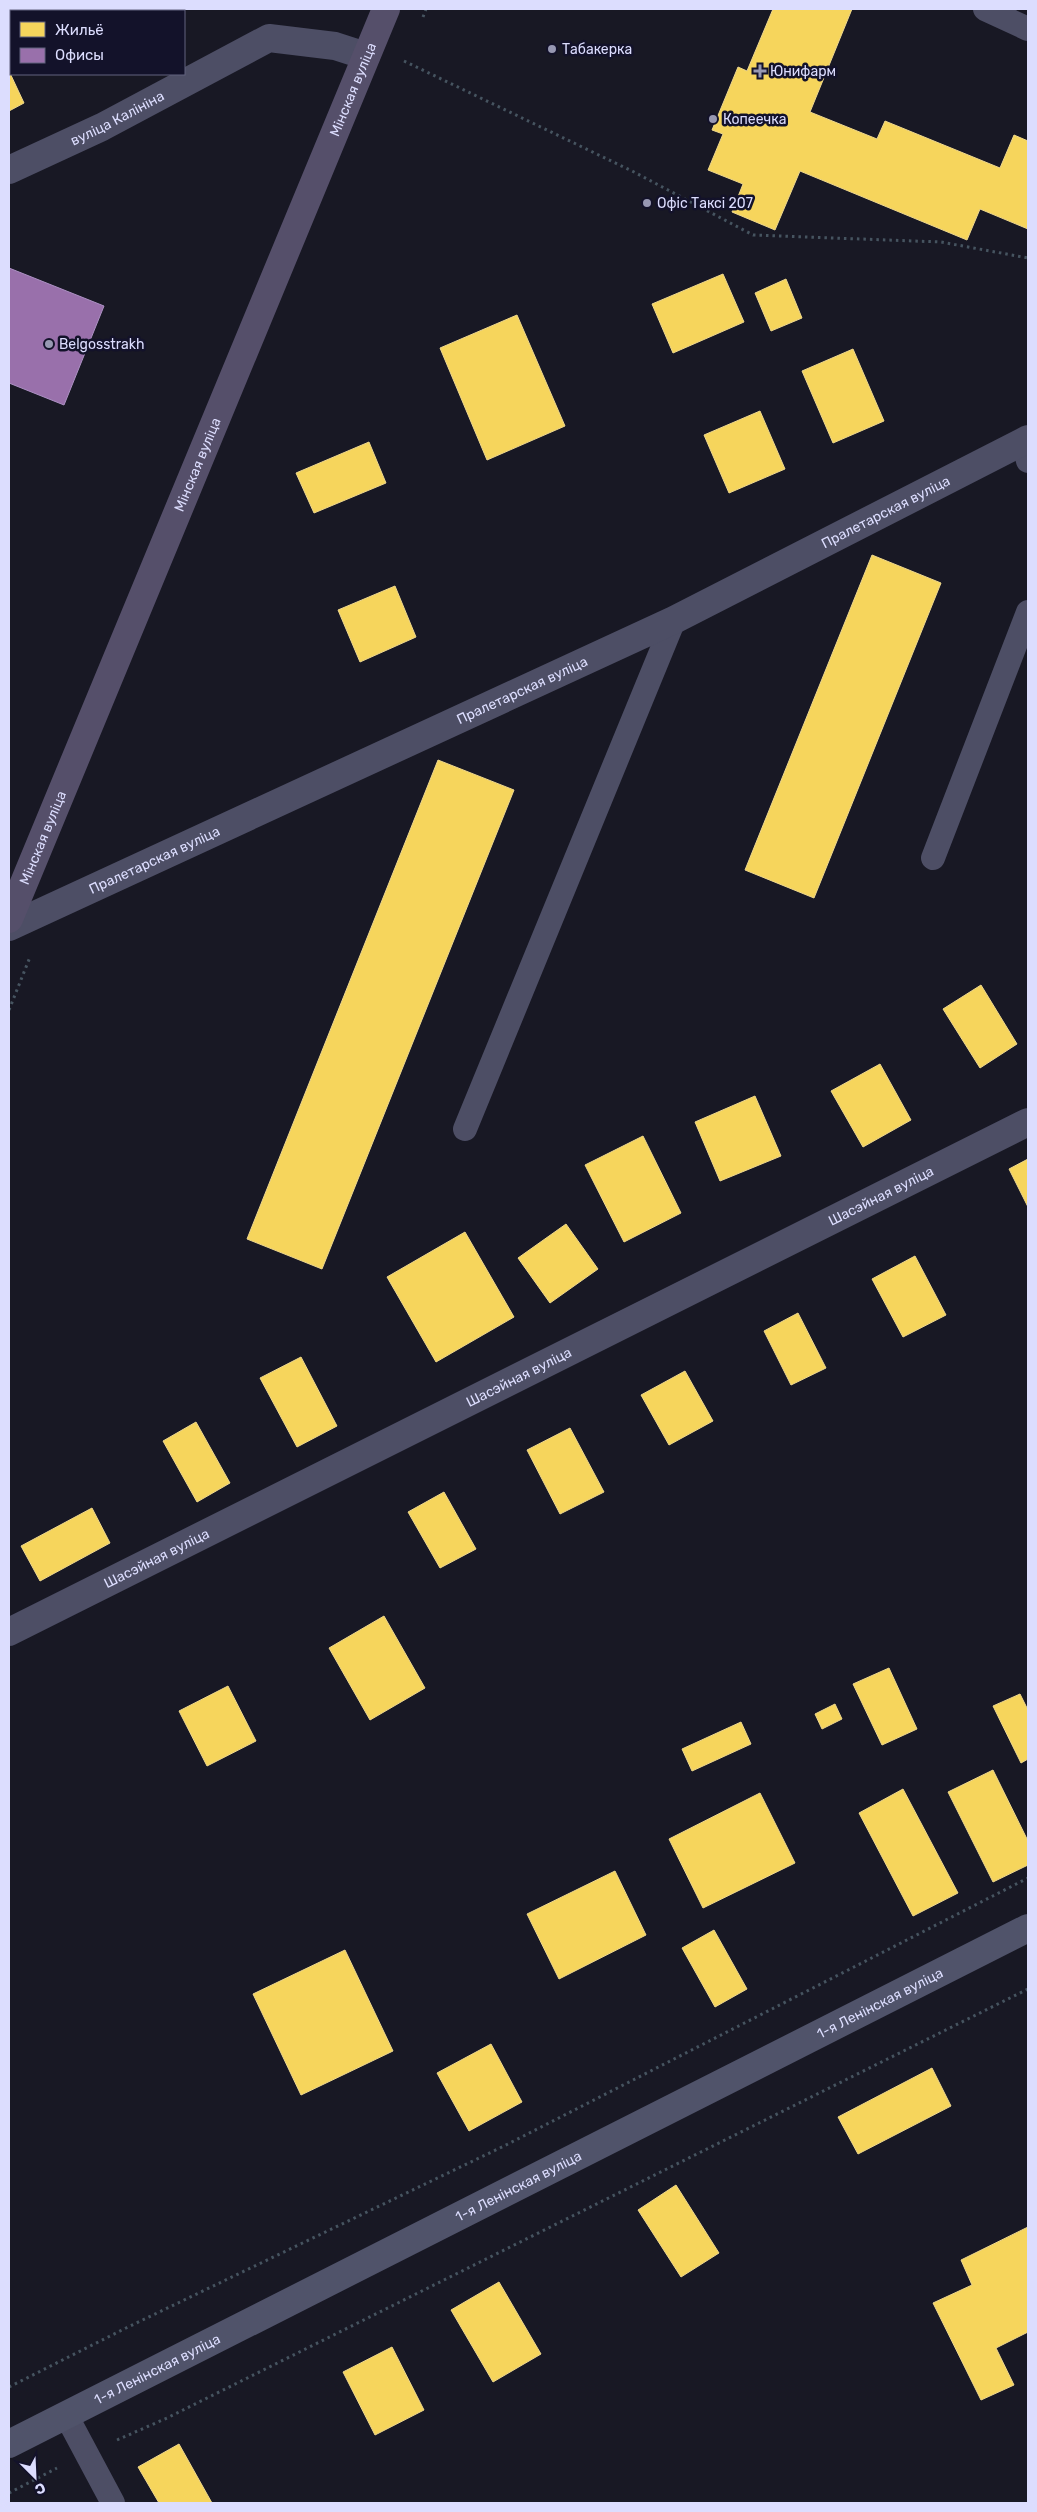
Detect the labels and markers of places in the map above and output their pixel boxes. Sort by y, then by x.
place label: Табакерка [562,41,632,58]
marker: Табакерка [546,43,558,55]
place label: Юнифарм [770,63,836,80]
marker: Юнифарм [754,65,766,77]
place label: Копеечка [723,111,786,128]
marker: Копеечка [707,113,719,125]
place label: Офіс Таксі 207 [657,195,753,212]
marker: Офіс Таксі 207 [641,197,653,209]
place label: Belgosstrakh [59,336,144,353]
marker: Belgosstrakh [43,338,55,350]

